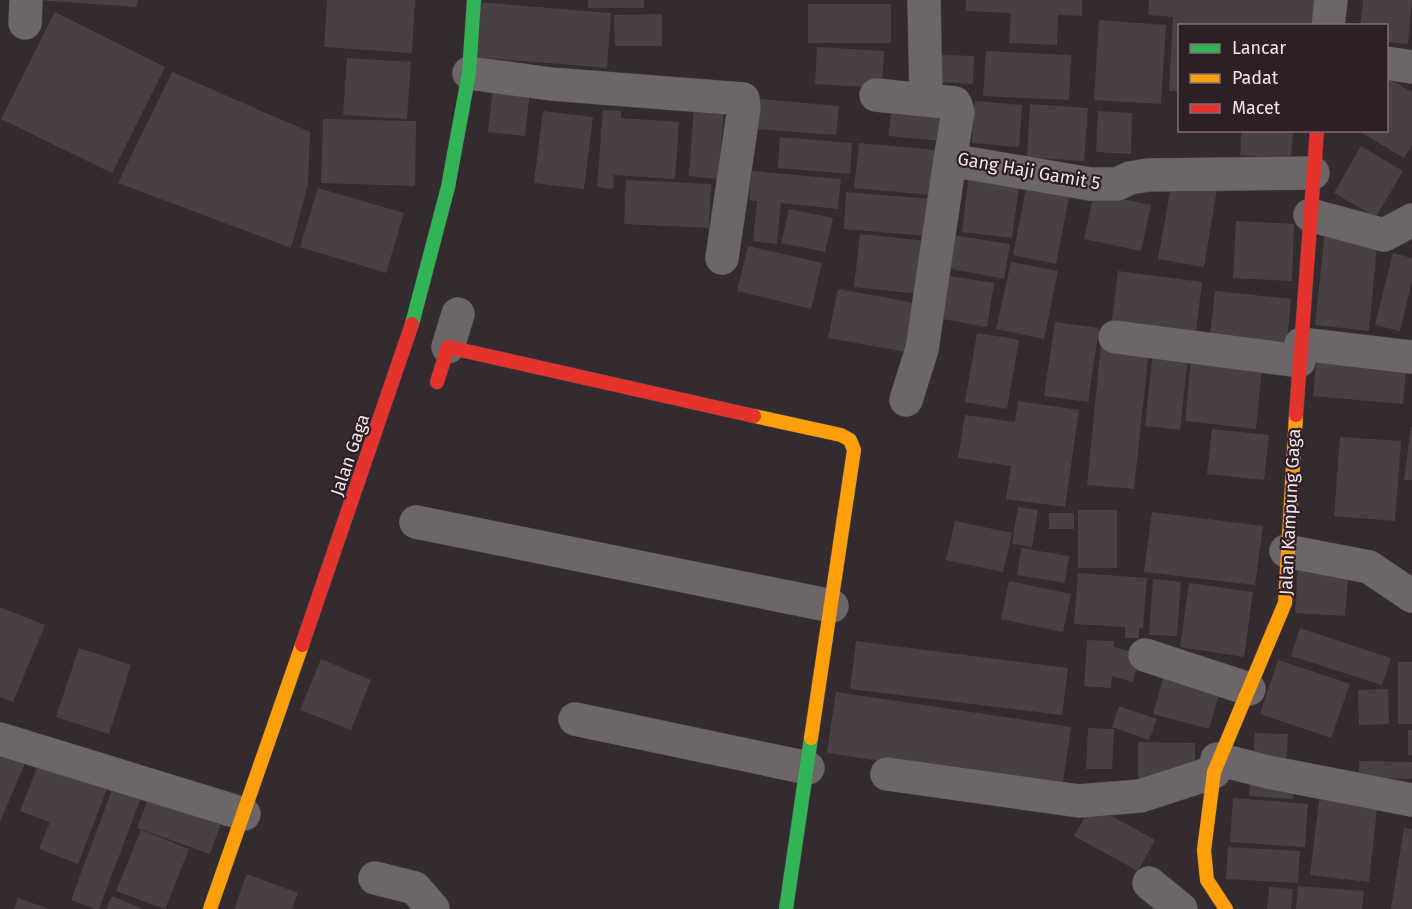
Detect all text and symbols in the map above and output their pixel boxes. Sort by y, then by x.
legend [1178,24,1388,132]
text: Lancar [1232,37,1286,59]
text: Padat [1232,67,1279,89]
text: Macet [1232,97,1281,119]
street label: Gang Haji Gamit 5 [956,148,1102,194]
street label: Jalan Gaga [326,411,374,499]
street label: Jalan Kampung Gaga [1275,428,1305,596]

